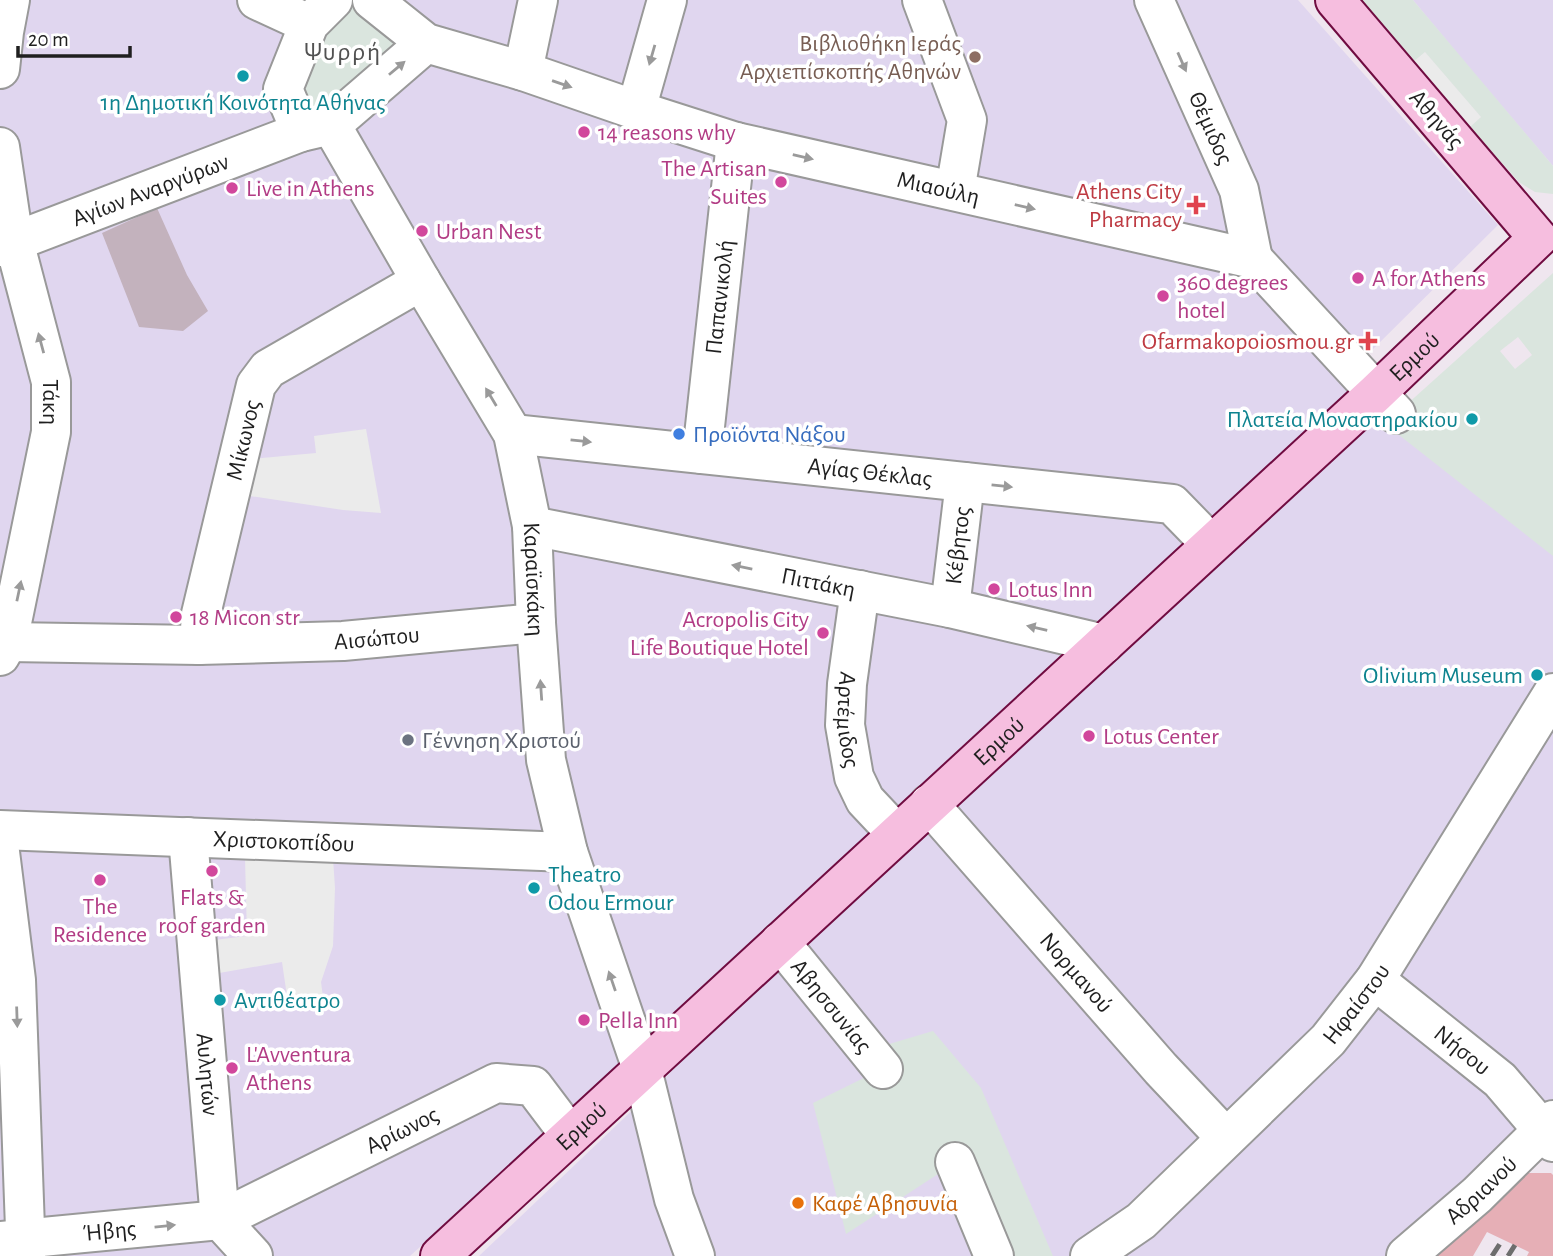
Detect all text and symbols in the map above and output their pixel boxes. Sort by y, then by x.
scale bar [18,14,130,58]
text: 20 m [28,29,69,50]
place label: Βιβλιοθήκη Ιεράς Αρχιεπίσκοπής Αθηνών [740,32,961,84]
district label: Ψυρρή [304,39,382,65]
one-way arrow [646,45,656,66]
marker: Βιβλιοθήκη Ιεράς Αρχιεπίσκοπής Αθηνών [967,49,983,65]
one-way arrow [1176,52,1188,72]
one-way arrow [388,60,406,76]
marker: 1η Δημοτική Κοινότητα Αθήνας [235,68,251,84]
one-way arrow [551,79,572,90]
street label: Αθηνάς [1404,86,1468,154]
street label: Θέμιδος [1184,88,1237,168]
place label: 1η Δημοτική Κοινότητα Αθήνας [101,91,385,115]
place label: 14 reasons why [598,121,736,145]
marker: 14 reasons why [576,124,592,140]
street label: Αγίων Αναργύρων [69,150,232,231]
one-way arrow [792,152,814,163]
place label: The Artisan Suites [661,157,767,209]
street label: Μιαούλη [895,168,982,210]
marker: The Artisan Suites [773,174,789,190]
place label: Live in Athens [246,177,375,201]
marker: Live in Athens [224,180,240,196]
place label: Athens City Pharmacy [1076,180,1182,232]
marker: Athens City Pharmacy [1188,197,1204,213]
one-way arrow [1014,202,1036,213]
place label: Urban Nest [436,220,542,244]
marker: Urban Nest [414,223,430,239]
street label: Παπανικολή [702,239,738,356]
place label: A for Athens [1372,267,1486,291]
marker: A for Athens [1350,270,1366,286]
place label: 360 degrees hotel [1177,271,1288,323]
marker: 360 degrees hotel [1155,288,1171,304]
street label: Ερμού [1385,328,1445,386]
place label: Ofarmakopoiosmou.gr [1142,330,1354,354]
one-way arrow [35,332,46,354]
marker: Ofarmakopoiosmou.gr [1360,333,1376,349]
street label: Τάκη [38,379,62,425]
one-way arrow [485,388,497,407]
street label: Μίκωνος [223,398,265,483]
place label: Πλατεία Μοναστηρακίου [1227,408,1458,432]
marker: Πλατεία Μοναστηρακίου [1464,411,1480,427]
place label: Προϊόντα Νάξου [693,423,846,447]
marker: Προϊόντα Νάξου [671,426,687,442]
one-way arrow [570,436,592,447]
street label: Αγίας Θέκλας [807,454,933,491]
one-way arrow [991,481,1013,492]
street label: Κέβητος [942,505,975,586]
street label: Καραϊσκάκη [519,522,548,637]
one-way arrow [731,561,753,572]
street label: Πιττάκη [779,564,858,602]
place label: Lotus Inn [1008,578,1093,602]
one-way arrow [13,580,24,602]
marker: Lotus Inn [986,581,1002,597]
place label: 18 Micon str [190,606,300,630]
place label: Acropolis City Life Boutique Hotel [630,608,809,660]
marker: 18 Micon str [168,609,184,625]
one-way arrow [1026,622,1048,633]
street label: Αισώπου [334,623,421,654]
marker: Acropolis City Life Boutique Hotel [815,625,831,641]
place label: Olivium Museum [1363,664,1523,688]
marker: Olivium Museum [1529,667,1545,683]
street label: Αρτέμιδος [832,670,863,770]
one-way arrow [535,679,546,701]
street label: Ερμού [969,713,1029,771]
place label: Lotus Center [1103,725,1219,749]
marker: Lotus Center [1081,728,1097,744]
place label: Γέννηση Χριστού [422,729,581,753]
marker: Γέννηση Χριστού [400,732,416,748]
street label: Χριστοκοπίδου [212,827,355,857]
marker: Flats & roof garden [204,863,220,879]
place label: Theatro Odou Ermour [548,863,674,915]
marker: The Residence [92,872,108,888]
marker: Theatro Odou Ermour [526,880,542,896]
place label: Flats & roof garden [158,886,266,938]
place label: The Residence [53,895,147,947]
street label: Νορμανού [1035,929,1117,1018]
street label: Αβησσυνίας [786,955,876,1058]
street label: Ηφαίστου [1319,960,1395,1049]
one-way arrow [606,970,617,991]
place label: Αντιθέατρο [234,989,340,1013]
marker: Αντιθέατρο [212,992,228,1008]
one-way arrow [11,1006,23,1028]
place label: Pella Inn [598,1009,678,1033]
marker: Pella Inn [576,1012,592,1028]
street label: Νήσου [1429,1021,1494,1080]
street label: Αυλητών [191,1032,222,1117]
place label: L'Avventura Athens [246,1043,351,1095]
marker: L'Avventura Athens [224,1060,240,1076]
street label: Ερμού [552,1098,612,1156]
street label: Αρίωνος [362,1103,443,1159]
street label: Αδριανού [1441,1152,1522,1229]
place label: Καφέ Αβησυνία [812,1192,958,1216]
marker: Καφέ Αβησυνία [790,1195,806,1211]
street label: Ήβης [82,1217,137,1246]
one-way arrow [154,1220,176,1231]

